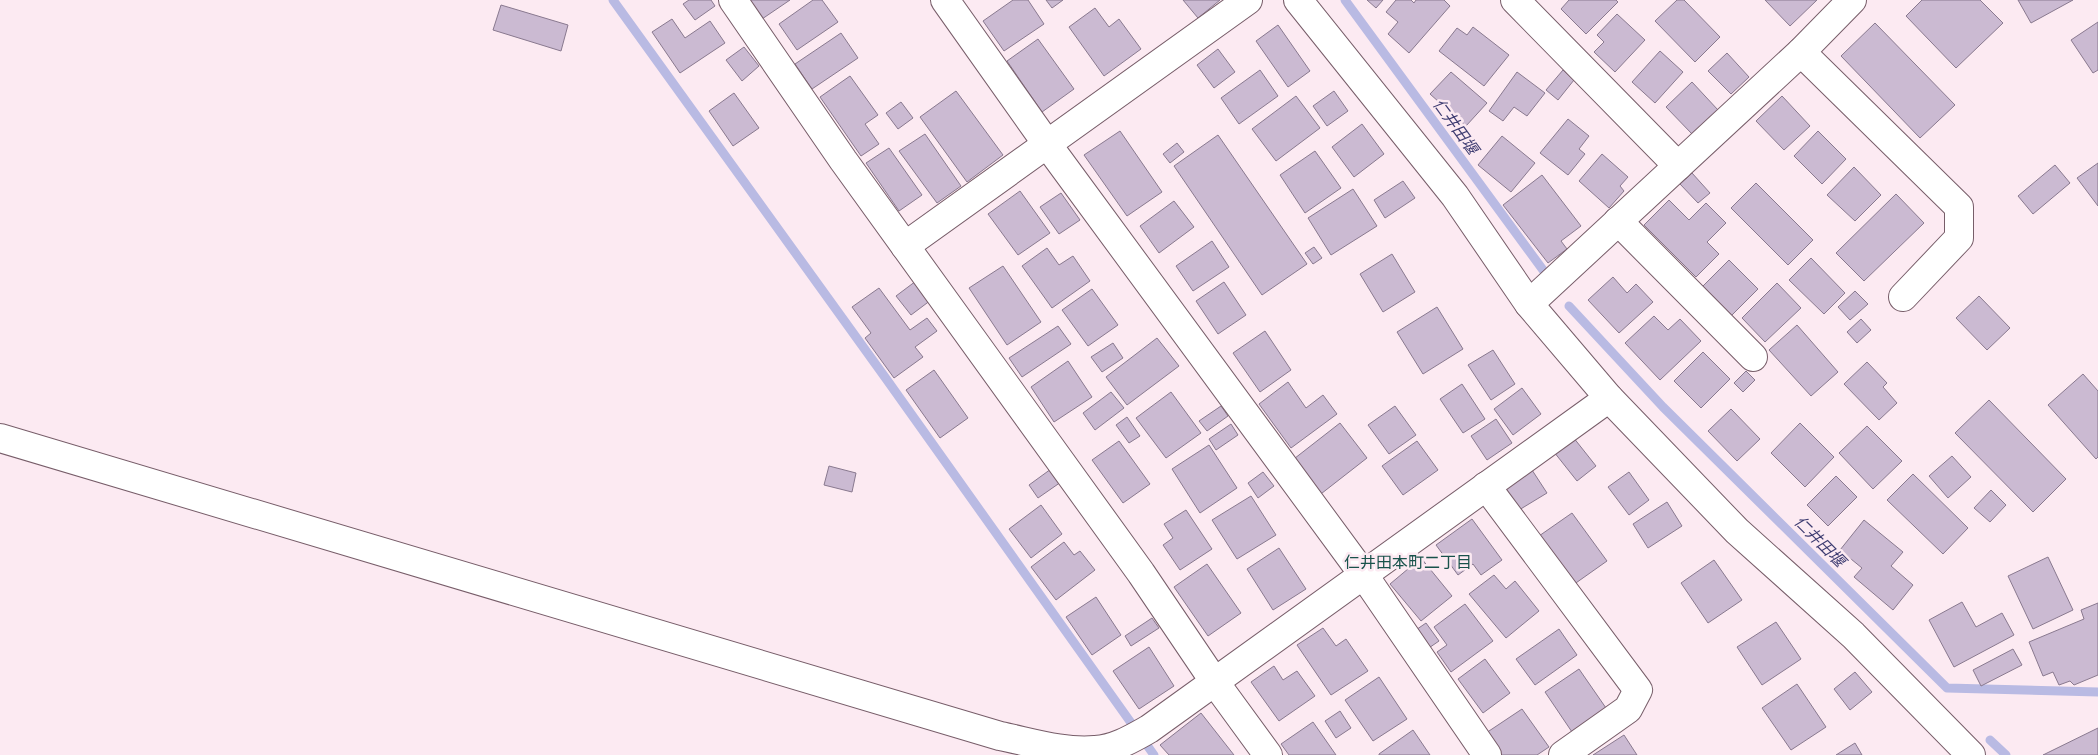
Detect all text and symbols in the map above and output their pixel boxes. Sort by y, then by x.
water label: 仁井田堰 [1428,94,1485,161]
water label: 仁井田堰 [1790,511,1853,574]
district label: 仁井田本町二丁目 [1344,551,1472,573]

